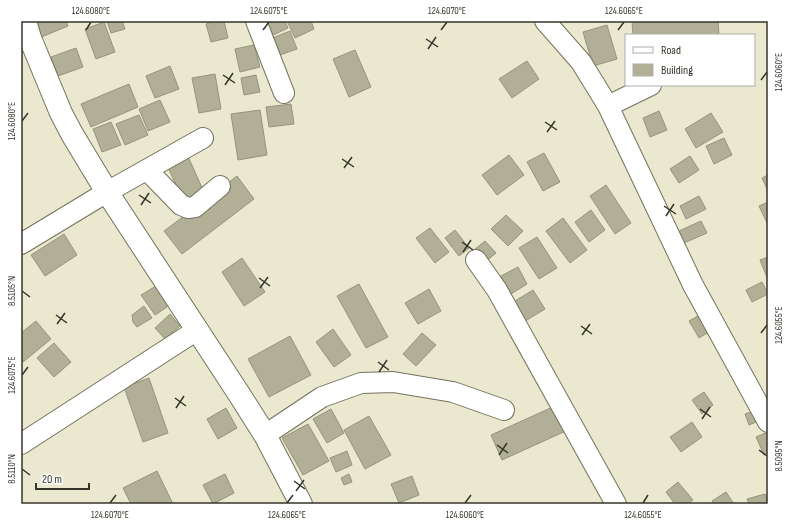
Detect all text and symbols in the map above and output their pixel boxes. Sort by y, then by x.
text: 124.6080°E [72,5,110,17]
text: 124.6075°E [250,5,288,17]
text: 124.6070°E [428,5,466,17]
text: 124.6065°E [605,5,643,17]
legend [625,34,755,86]
text: Road [661,43,681,58]
text: 124.6060°E [773,53,785,91]
text: Building [661,63,693,78]
text: 124.6080°E [6,102,18,140]
text: 8.5105°N [6,276,18,306]
text: 124.6055°E [773,306,785,344]
text: 124.6075°E [6,356,18,394]
text: 8.5095°N [773,440,785,472]
text: 8.5110°N [6,454,18,484]
scale bar [36,465,89,491]
text: 20 m [42,472,62,487]
text: 124.6070°E [91,509,129,521]
text: 124.6065°E [268,509,306,521]
text: 124.6060°E [446,509,484,521]
text: 124.6055°E [624,509,662,521]

